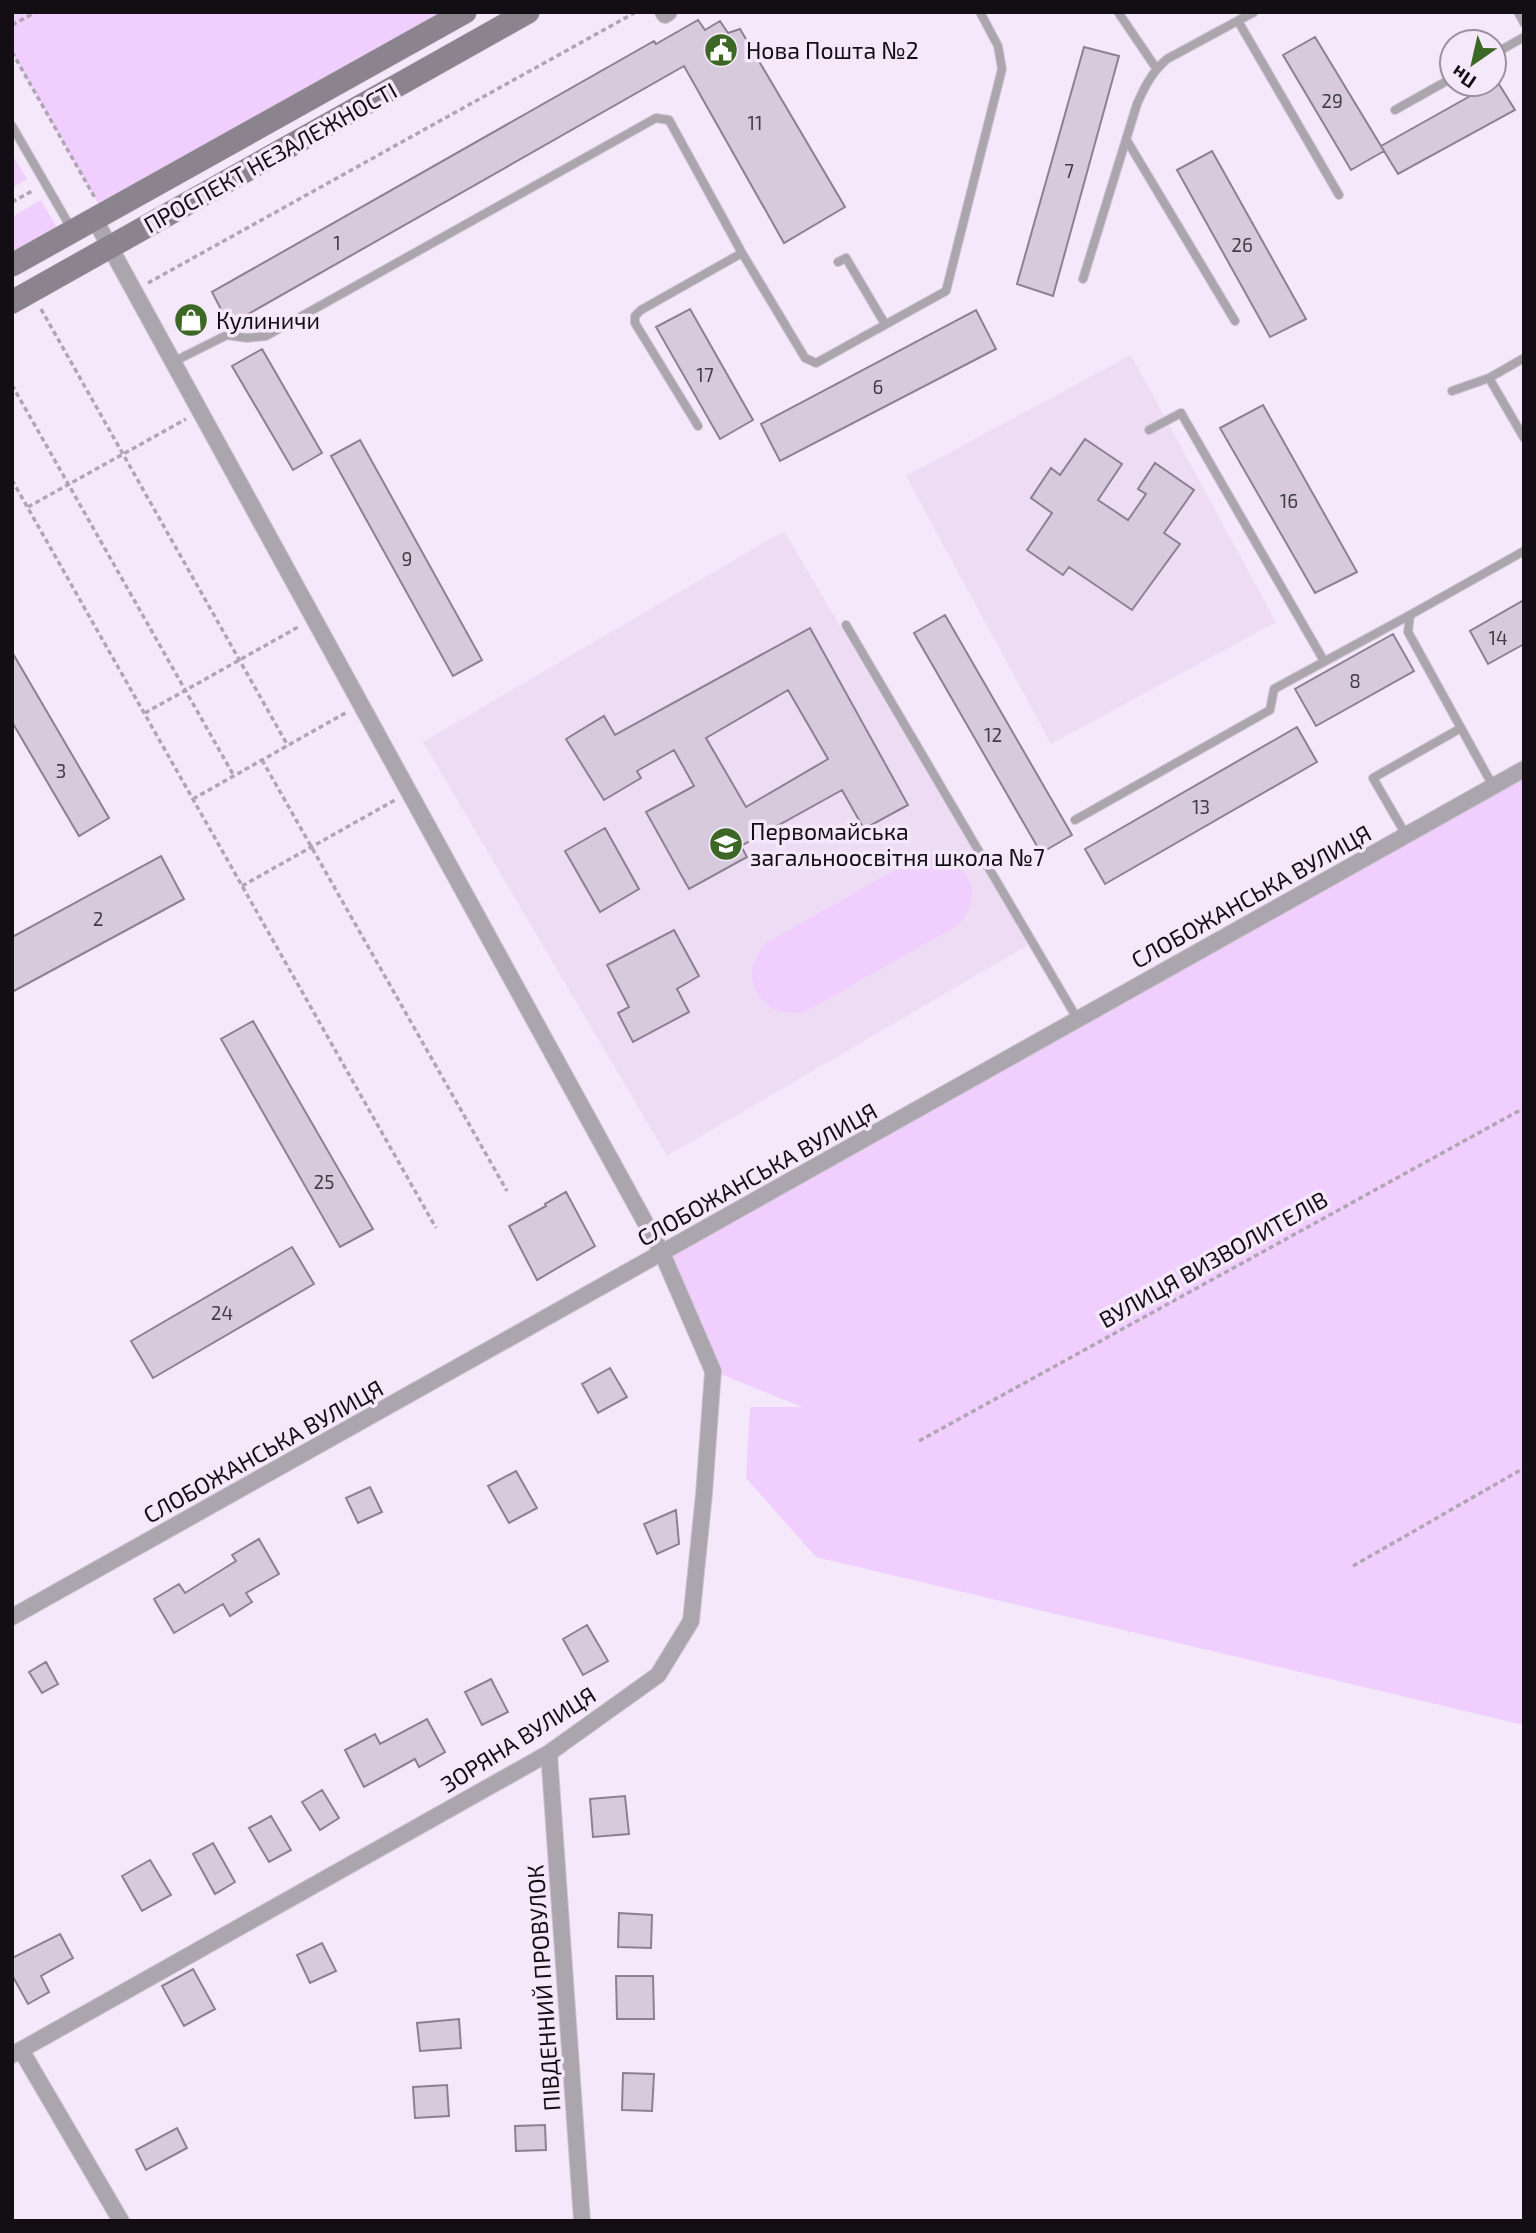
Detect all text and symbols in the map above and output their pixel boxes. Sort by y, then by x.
north arrow [1438,28,1508,98]
public building icon: Нова Пошта №2 [702,31,740,69]
place label: Нова Пошта №2 [746,36,919,64]
text: Пн [1447,61,1480,94]
street label: ПРОСПЕКТ НЕЗАЛЕЖНОСТІ [139,76,401,238]
house number: 29 [1321,89,1343,112]
house number: 11 [747,111,763,134]
house number: 7 [1064,159,1074,182]
house number: 1 [333,231,341,254]
house number: 26 [1231,233,1253,256]
shop icon: Кулиничи [172,301,210,339]
place label: Кулиничи [216,306,320,335]
house number: 17 [696,363,714,386]
house number: 6 [873,375,883,398]
house number: 16 [1280,489,1298,512]
house number: 9 [402,547,412,570]
house number: 14 [1488,626,1508,649]
house number: 8 [1349,669,1361,692]
house number: 12 [984,723,1002,746]
house number: 3 [56,759,66,782]
house number: 13 [1192,795,1210,818]
place label: Первомайська загальноосвітня школа №7 [750,817,1045,871]
street label: СЛОБОЖАНСЬКА ВУЛИЦЯ [1126,818,1376,974]
school or university icon: Первомайська загальноосвітня школа №7 [707,825,745,863]
house number: 2 [93,907,103,930]
street label: СЛОБОЖАНСЬКА ВУЛИЦЯ [632,1096,882,1252]
house number: 25 [314,1170,334,1193]
street label: ВУЛИЦЯ ВИЗВОЛИТЕЛІВ [1094,1185,1332,1333]
house number: 24 [211,1301,233,1324]
street label: СЛОБОЖАНСЬКА ВУЛИЦЯ [138,1373,388,1529]
street label: ЗОРЯНА ВУЛИЦЯ [435,1680,601,1798]
street label: ПІВДЕННИЙ ПРОВУЛОК [520,1864,566,2112]

